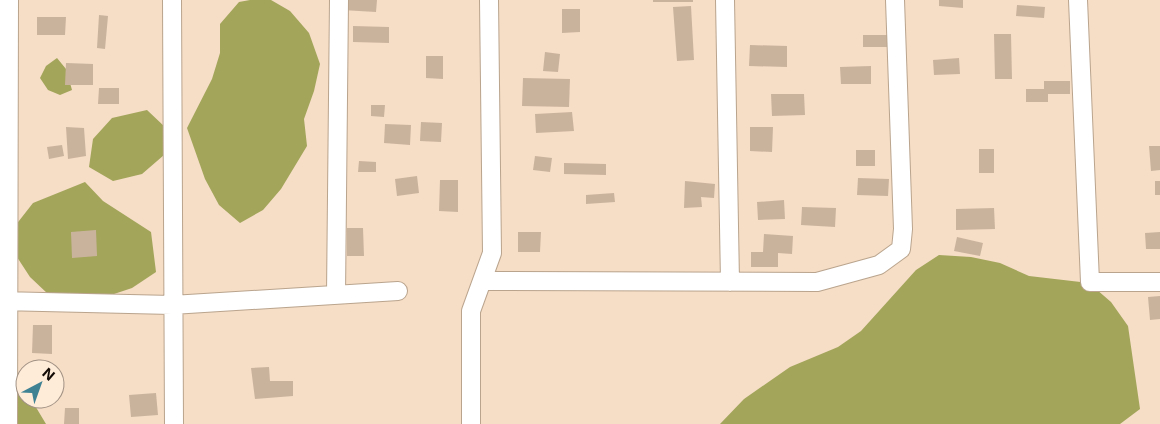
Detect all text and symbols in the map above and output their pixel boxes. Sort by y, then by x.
north arrow [15,359,65,409]
text: N [39,364,58,384]

